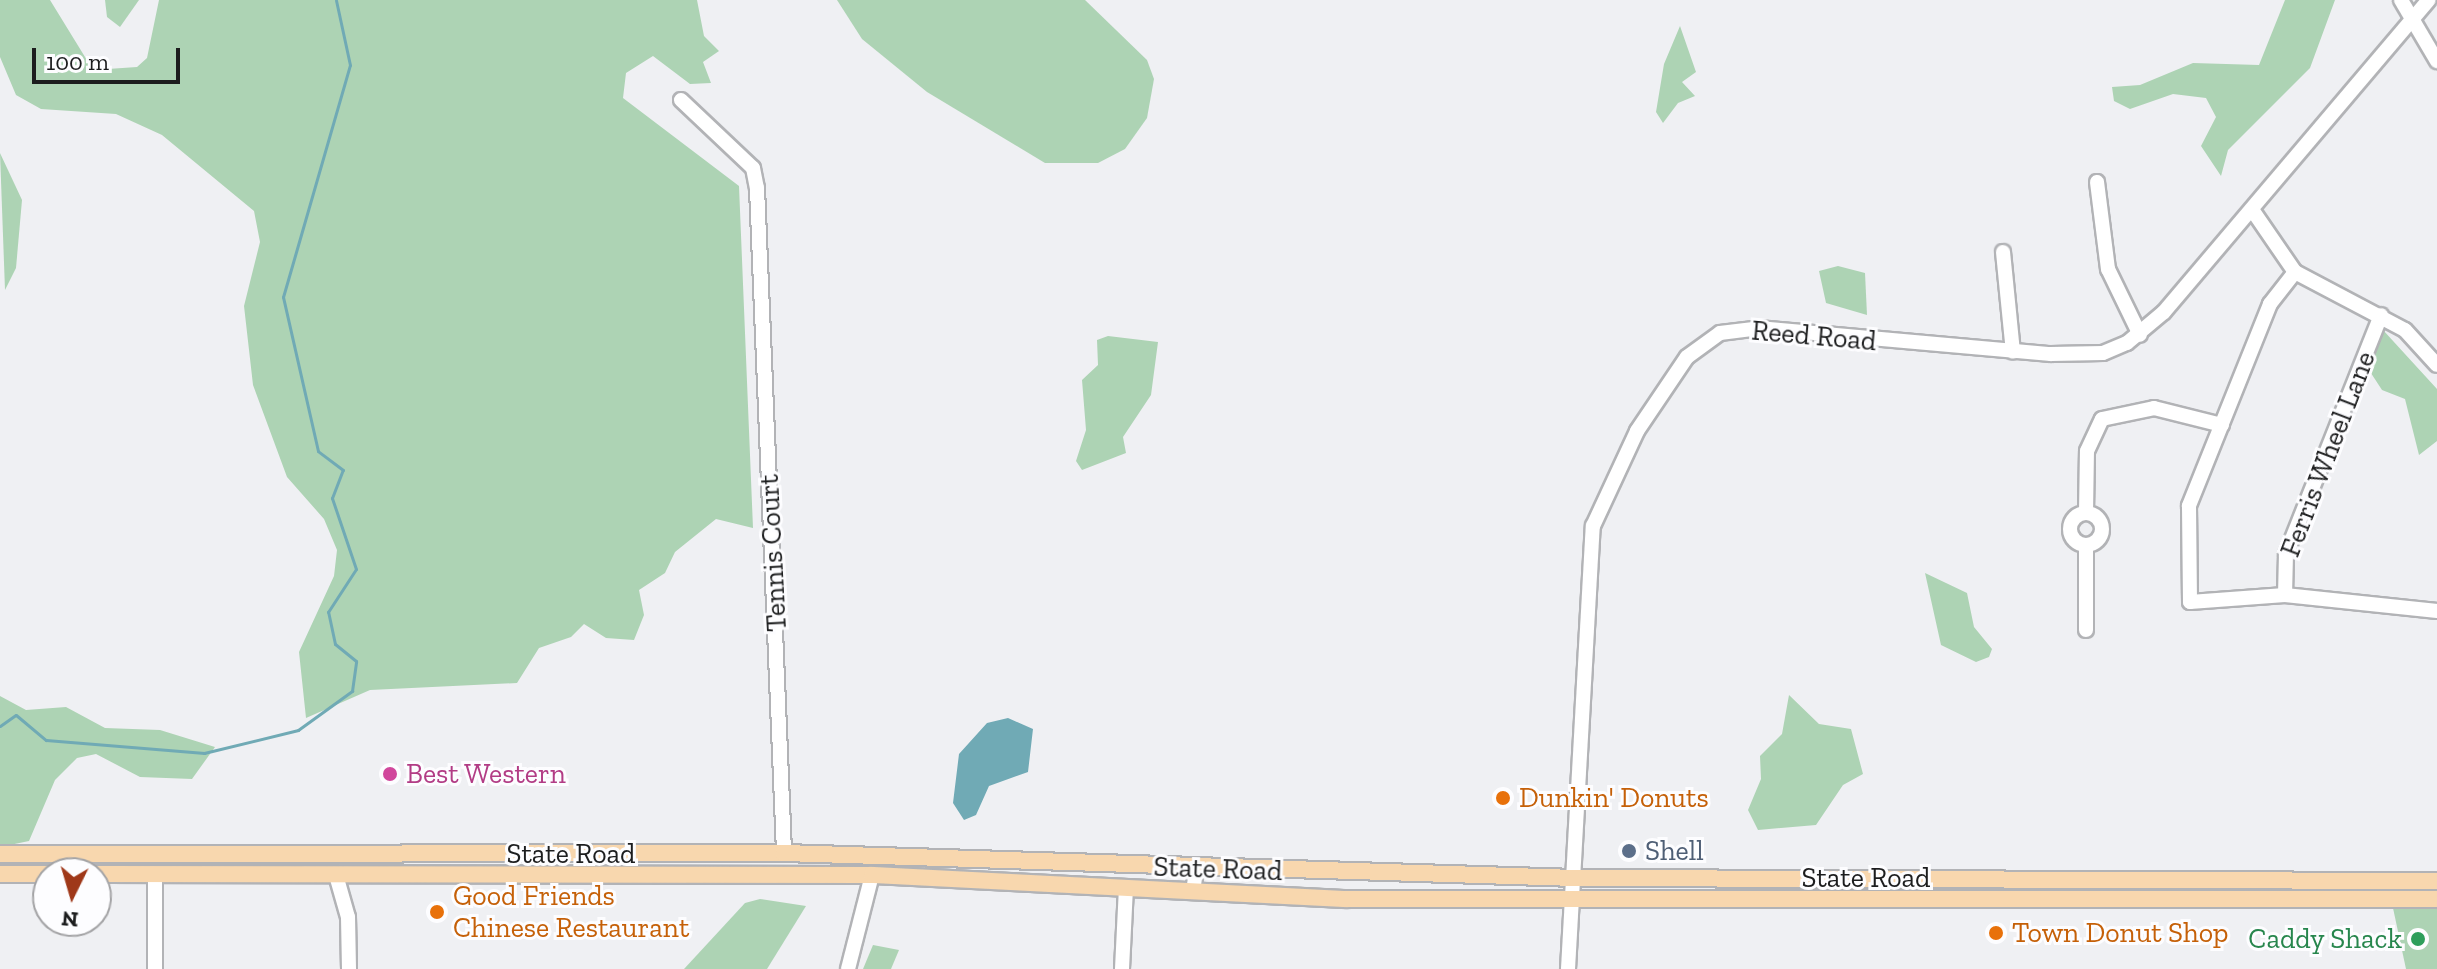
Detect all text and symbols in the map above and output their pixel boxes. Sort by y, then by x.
scale bar [36,32,184,82]
text: 100 m [46,47,109,76]
street label: Reed Road [1750,314,1878,358]
street label: Ferris Wheel Lane [2273,346,2383,562]
street label: Tennis Court [752,473,794,633]
place label: Best Western [406,757,567,791]
marker: Best Western [381,765,399,783]
place label: Dunkin' Donuts [1519,781,1709,815]
marker: Dunkin' Donuts [1494,789,1512,807]
place label: Shell [1645,834,1704,868]
street label: State Road [507,837,635,871]
marker: Shell [1620,842,1638,860]
street label: State Road [1153,850,1283,888]
north arrow [32,857,112,937]
street label: State Road [1802,861,1930,895]
place label: Good Friends Chinese Restaurant [453,879,689,945]
marker: Good Friends Chinese Restaurant [428,903,446,921]
text: N [61,905,80,934]
place label: Town Donut Shop [2012,916,2228,950]
place label: Caddy Shack [2248,922,2402,956]
marker: Town Donut Shop [1987,924,2005,942]
marker: Caddy Shack [2409,930,2427,948]

